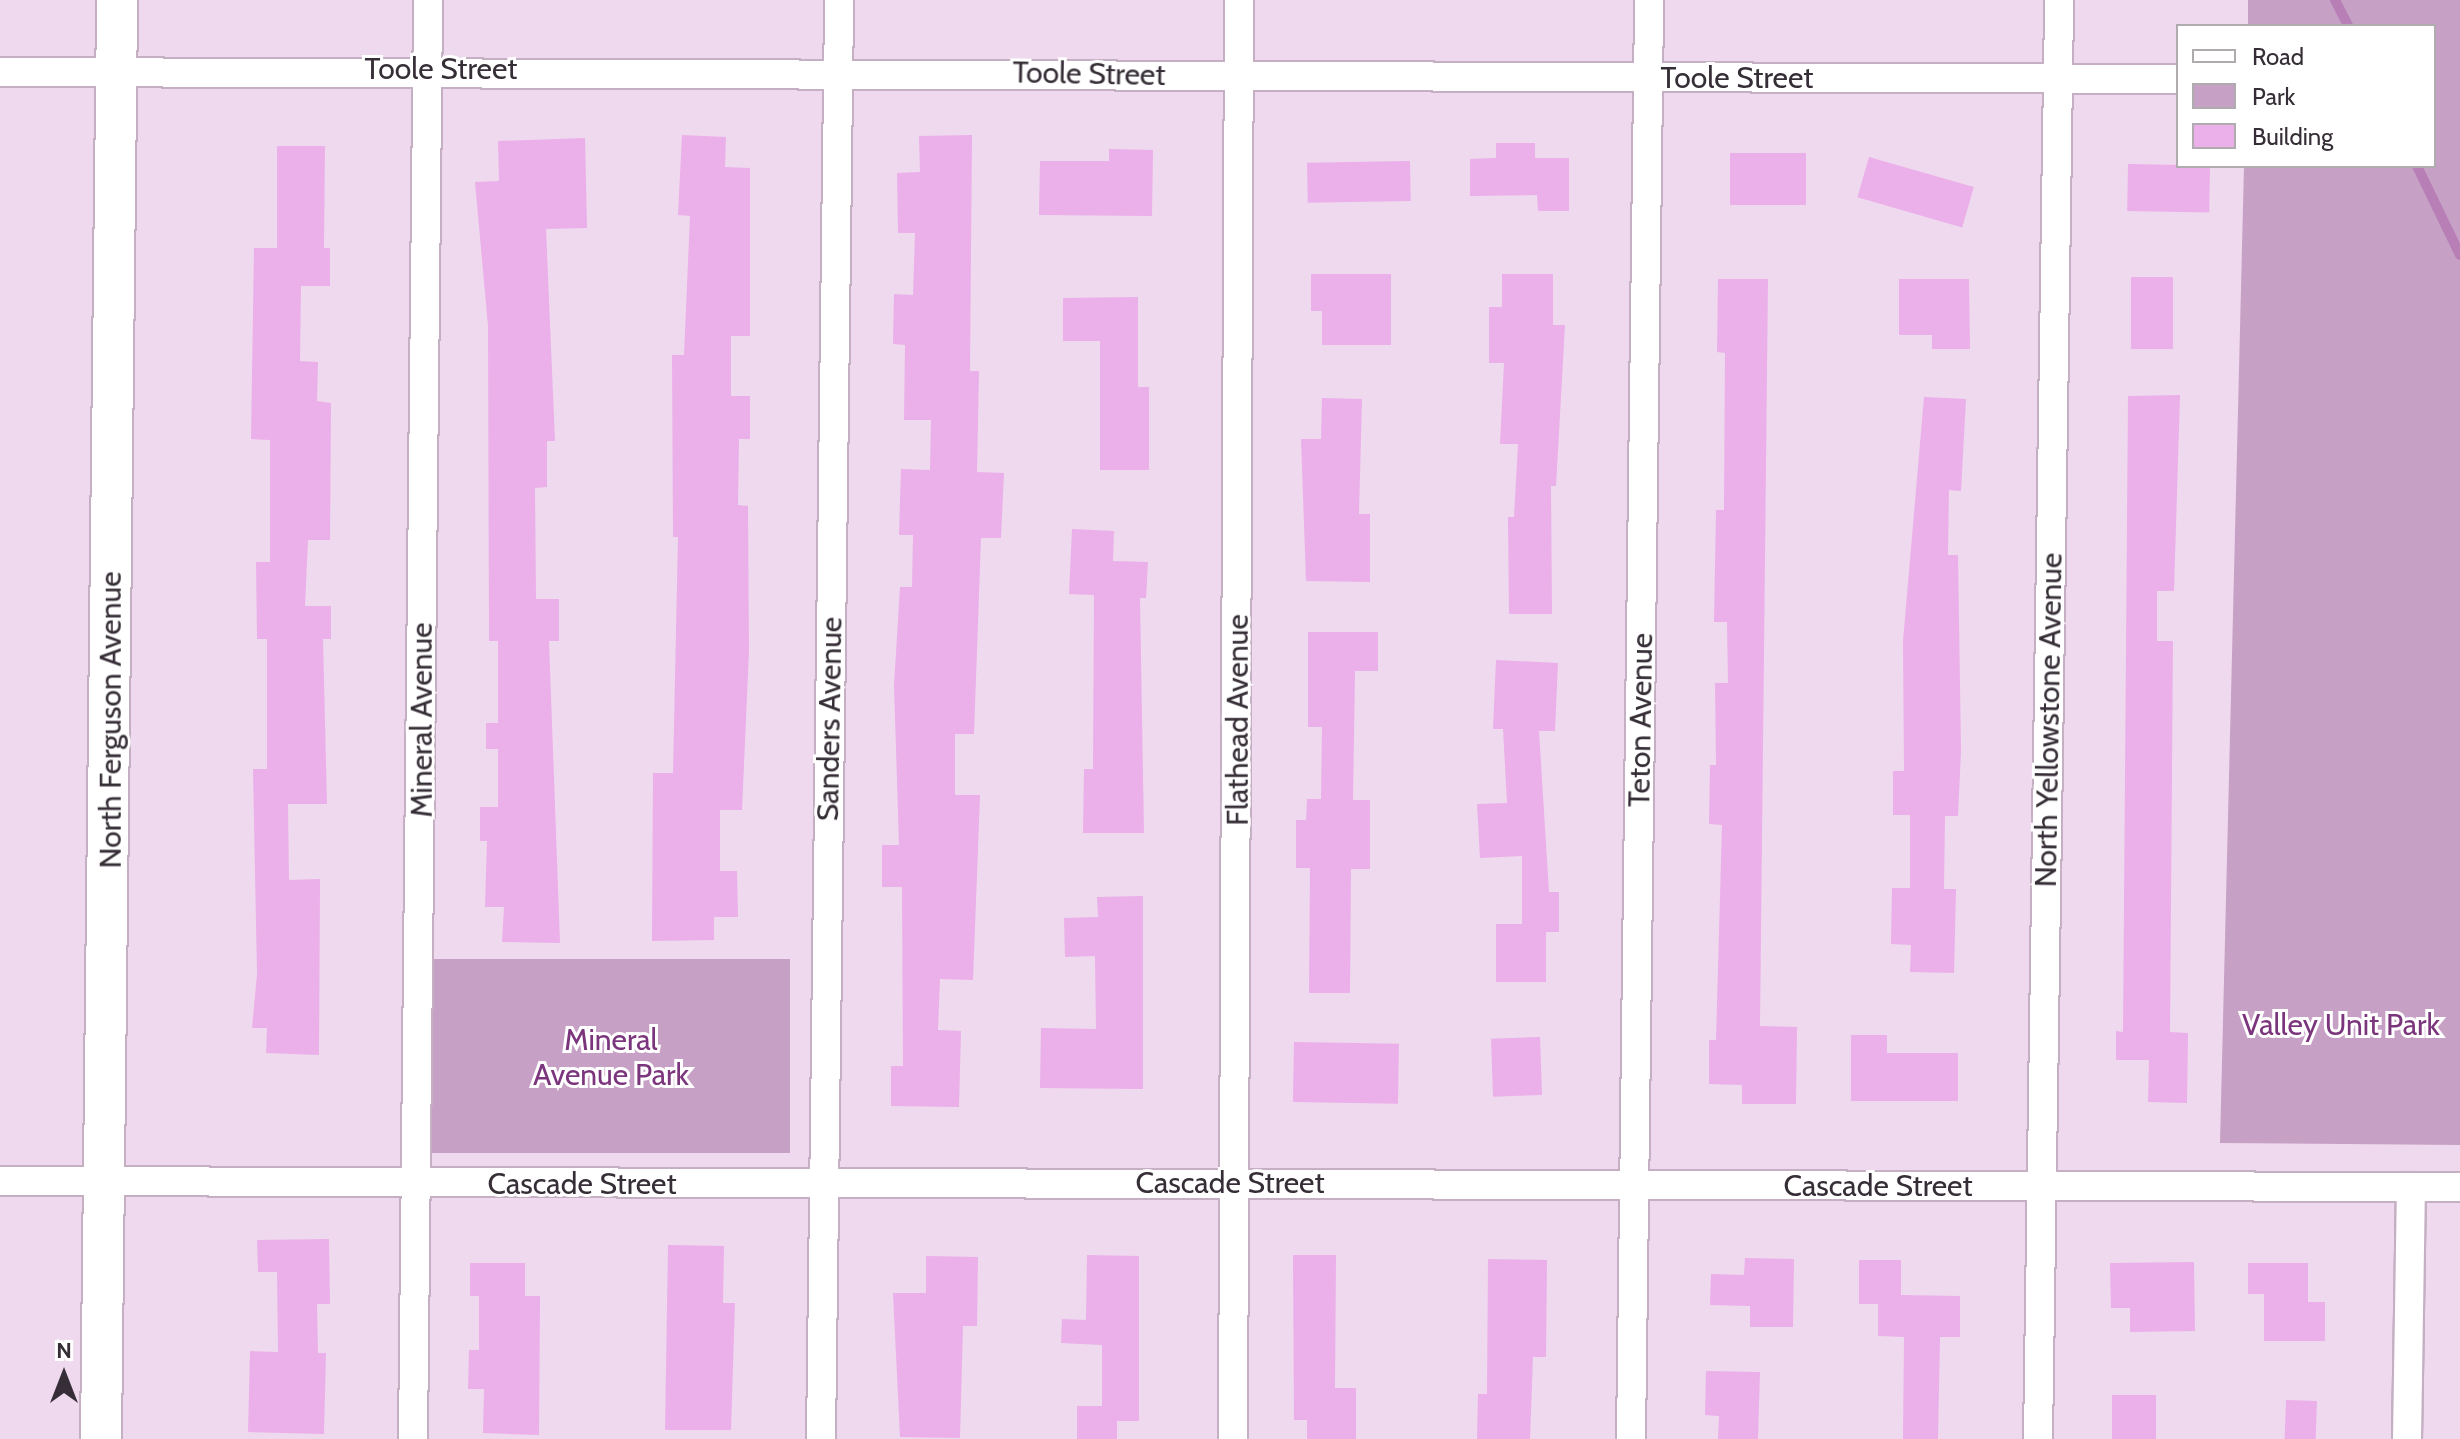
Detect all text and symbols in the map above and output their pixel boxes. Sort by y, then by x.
legend [2176,24,2436,168]
text: Road [2252,42,2304,71]
street label: Toole Street [365,51,517,87]
street label: Toole Street [1012,55,1166,93]
street label: Toole Street [1661,60,1813,96]
text: Park [2252,82,2295,111]
text: Building [2252,122,2333,151]
street label: North Yellowstone Avenue [2028,552,2070,888]
street label: North Ferguson Avenue [93,571,129,869]
street label: Flathead Avenue [1220,614,1256,826]
street label: Sanders Avenue [810,616,850,822]
street label: Mineral Avenue [404,622,440,818]
street label: Teton Avenue [1621,633,1661,807]
park label: Valley Unit Park [2242,1007,2440,1043]
park label: Mineral Avenue Park [533,1022,689,1092]
street label: Cascade Street [1135,1165,1325,1201]
street label: Cascade Street [487,1166,677,1202]
street label: Cascade Street [1783,1168,1973,1204]
north arrow [24,1335,104,1415]
text: N [56,1337,72,1364]

